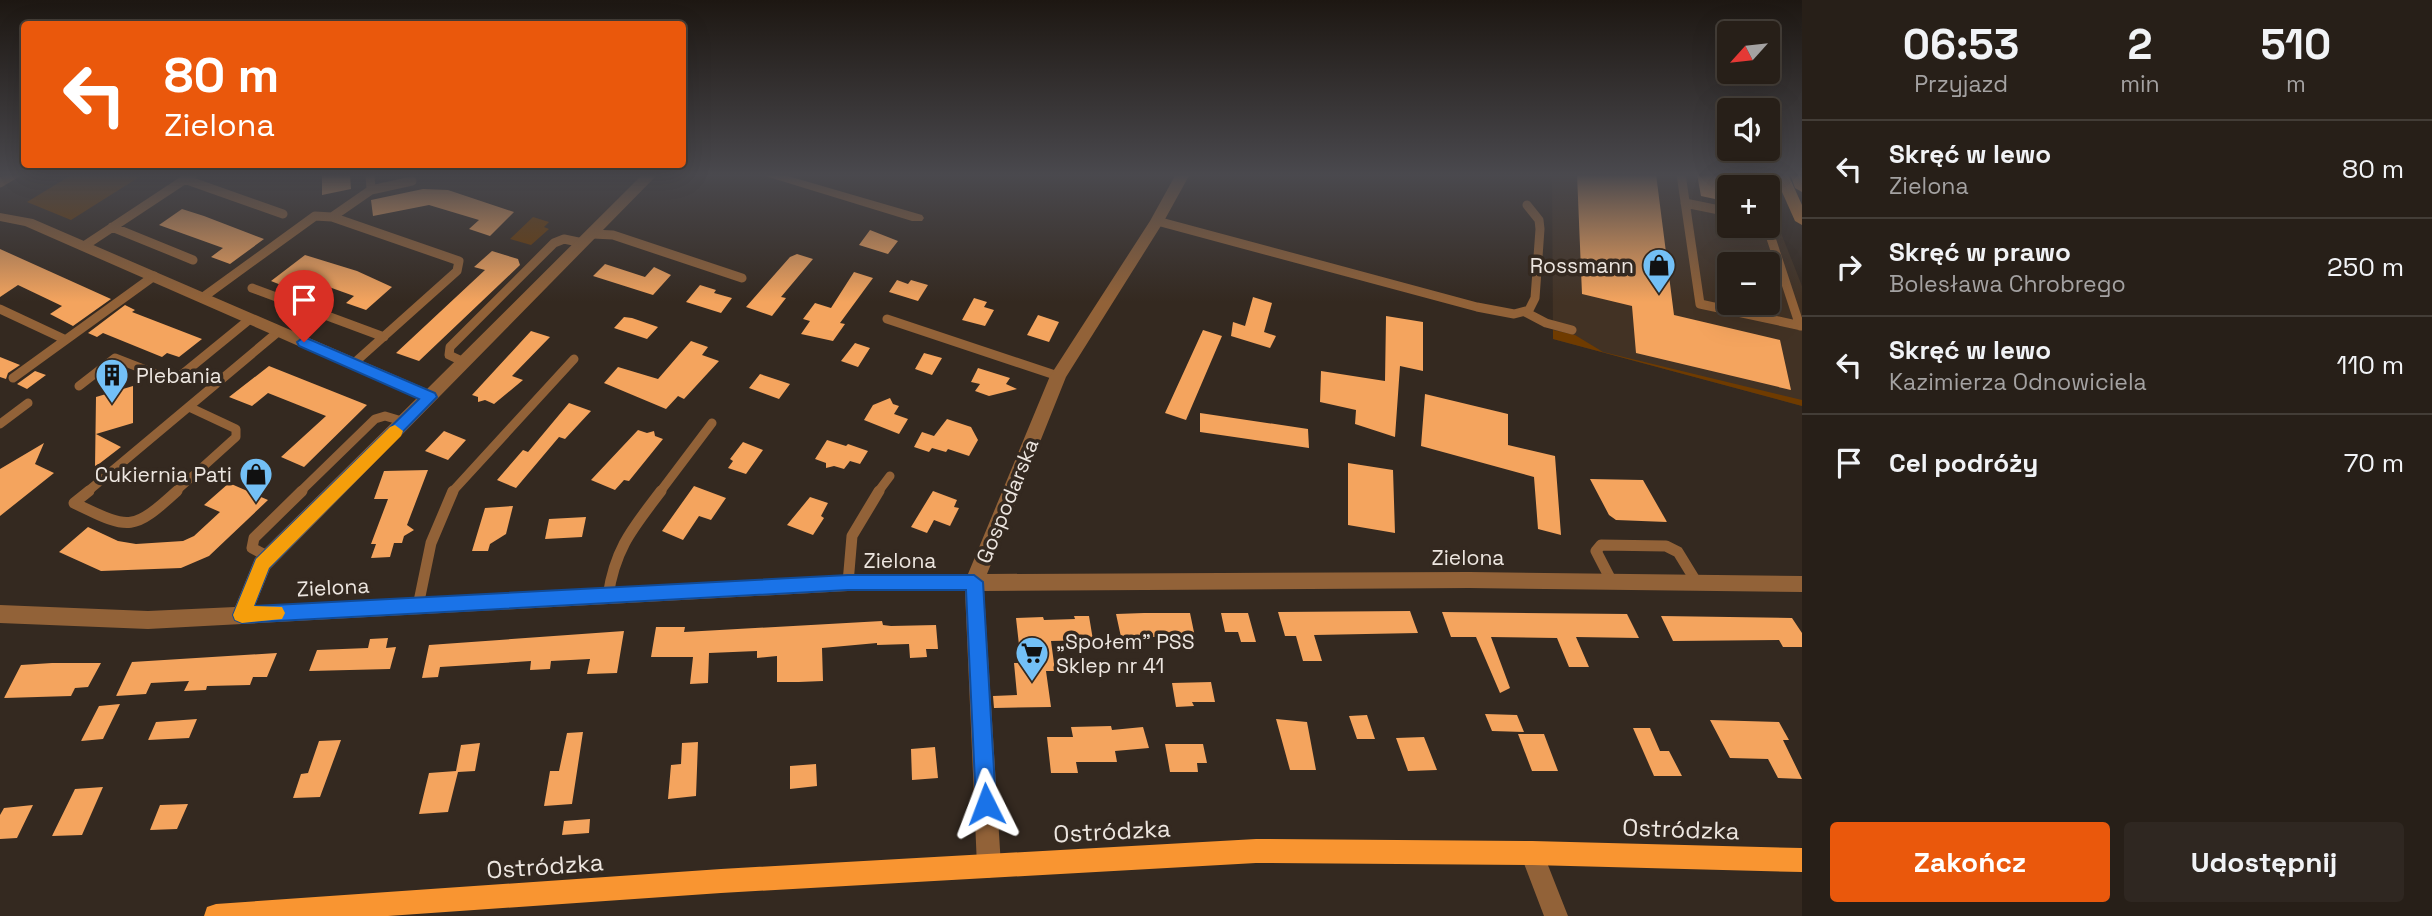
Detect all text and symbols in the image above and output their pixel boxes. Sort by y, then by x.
text: 06:53 [1903,18,2019,71]
text: 2 [2127,18,2152,71]
text: 510 [2260,18,2331,71]
north arrow [1717,21,1780,84]
map controls [1717,21,1780,315]
text: 80 m [164,44,279,106]
icon: left [49,49,140,140]
text: Przyjazd [1914,69,2008,99]
text: min [2120,69,2160,99]
text: m [2286,69,2306,99]
button: sound [1717,98,1780,161]
text: Zielona [164,105,275,145]
text: Skręć w lewo [1889,137,2051,171]
icon: left [1830,150,1868,188]
text: 80 m [2342,152,2404,186]
text: Zielona [1889,171,1969,201]
button: + [1717,175,1780,238]
text: Skręć w prawo [1889,235,2071,269]
shop icon: Rossmann [1640,246,1678,295]
icon: right [1830,248,1868,286]
text: 250 m [2327,250,2404,284]
place label: Rossmann [1530,252,1634,279]
button: − [1717,252,1780,315]
text: Bolesława Chrobrego [1889,269,2126,299]
pin [274,270,334,342]
icon: arrive [285,281,323,319]
text: Skręć w lewo [1889,333,2051,367]
icon: left [1830,346,1868,384]
text: 110 m [2337,348,2404,382]
building icon: Plebania [93,356,131,405]
place label: Plebania [136,362,222,389]
text: Kazimierza Odnowiciela [1889,367,2147,397]
street label: Gospodarska [970,435,1044,567]
icon: arrive [1830,444,1868,482]
text: Cel podróży [1889,446,2038,480]
text: 70 m [2344,446,2404,480]
shop icon: Cukiernia Pati [237,455,275,504]
place label: Cukiernia Pati [95,461,232,488]
street label: Zielona [1432,544,1504,571]
street label: Zielona [864,547,936,574]
street label: Zielona [296,572,370,602]
place label: „Społem” PSS Sklep nr 41 [1056,628,1195,679]
supermarket icon: „Społem” PSS Sklep nr 41 [1013,634,1051,683]
position arrow [949,767,1023,841]
street label: Ostródzka [1622,811,1740,847]
street label: Ostródzka [1053,812,1172,850]
button: Zakończ [1830,822,2110,902]
button: Udostępnij [2124,822,2404,902]
street label: Ostródzka [485,846,605,886]

